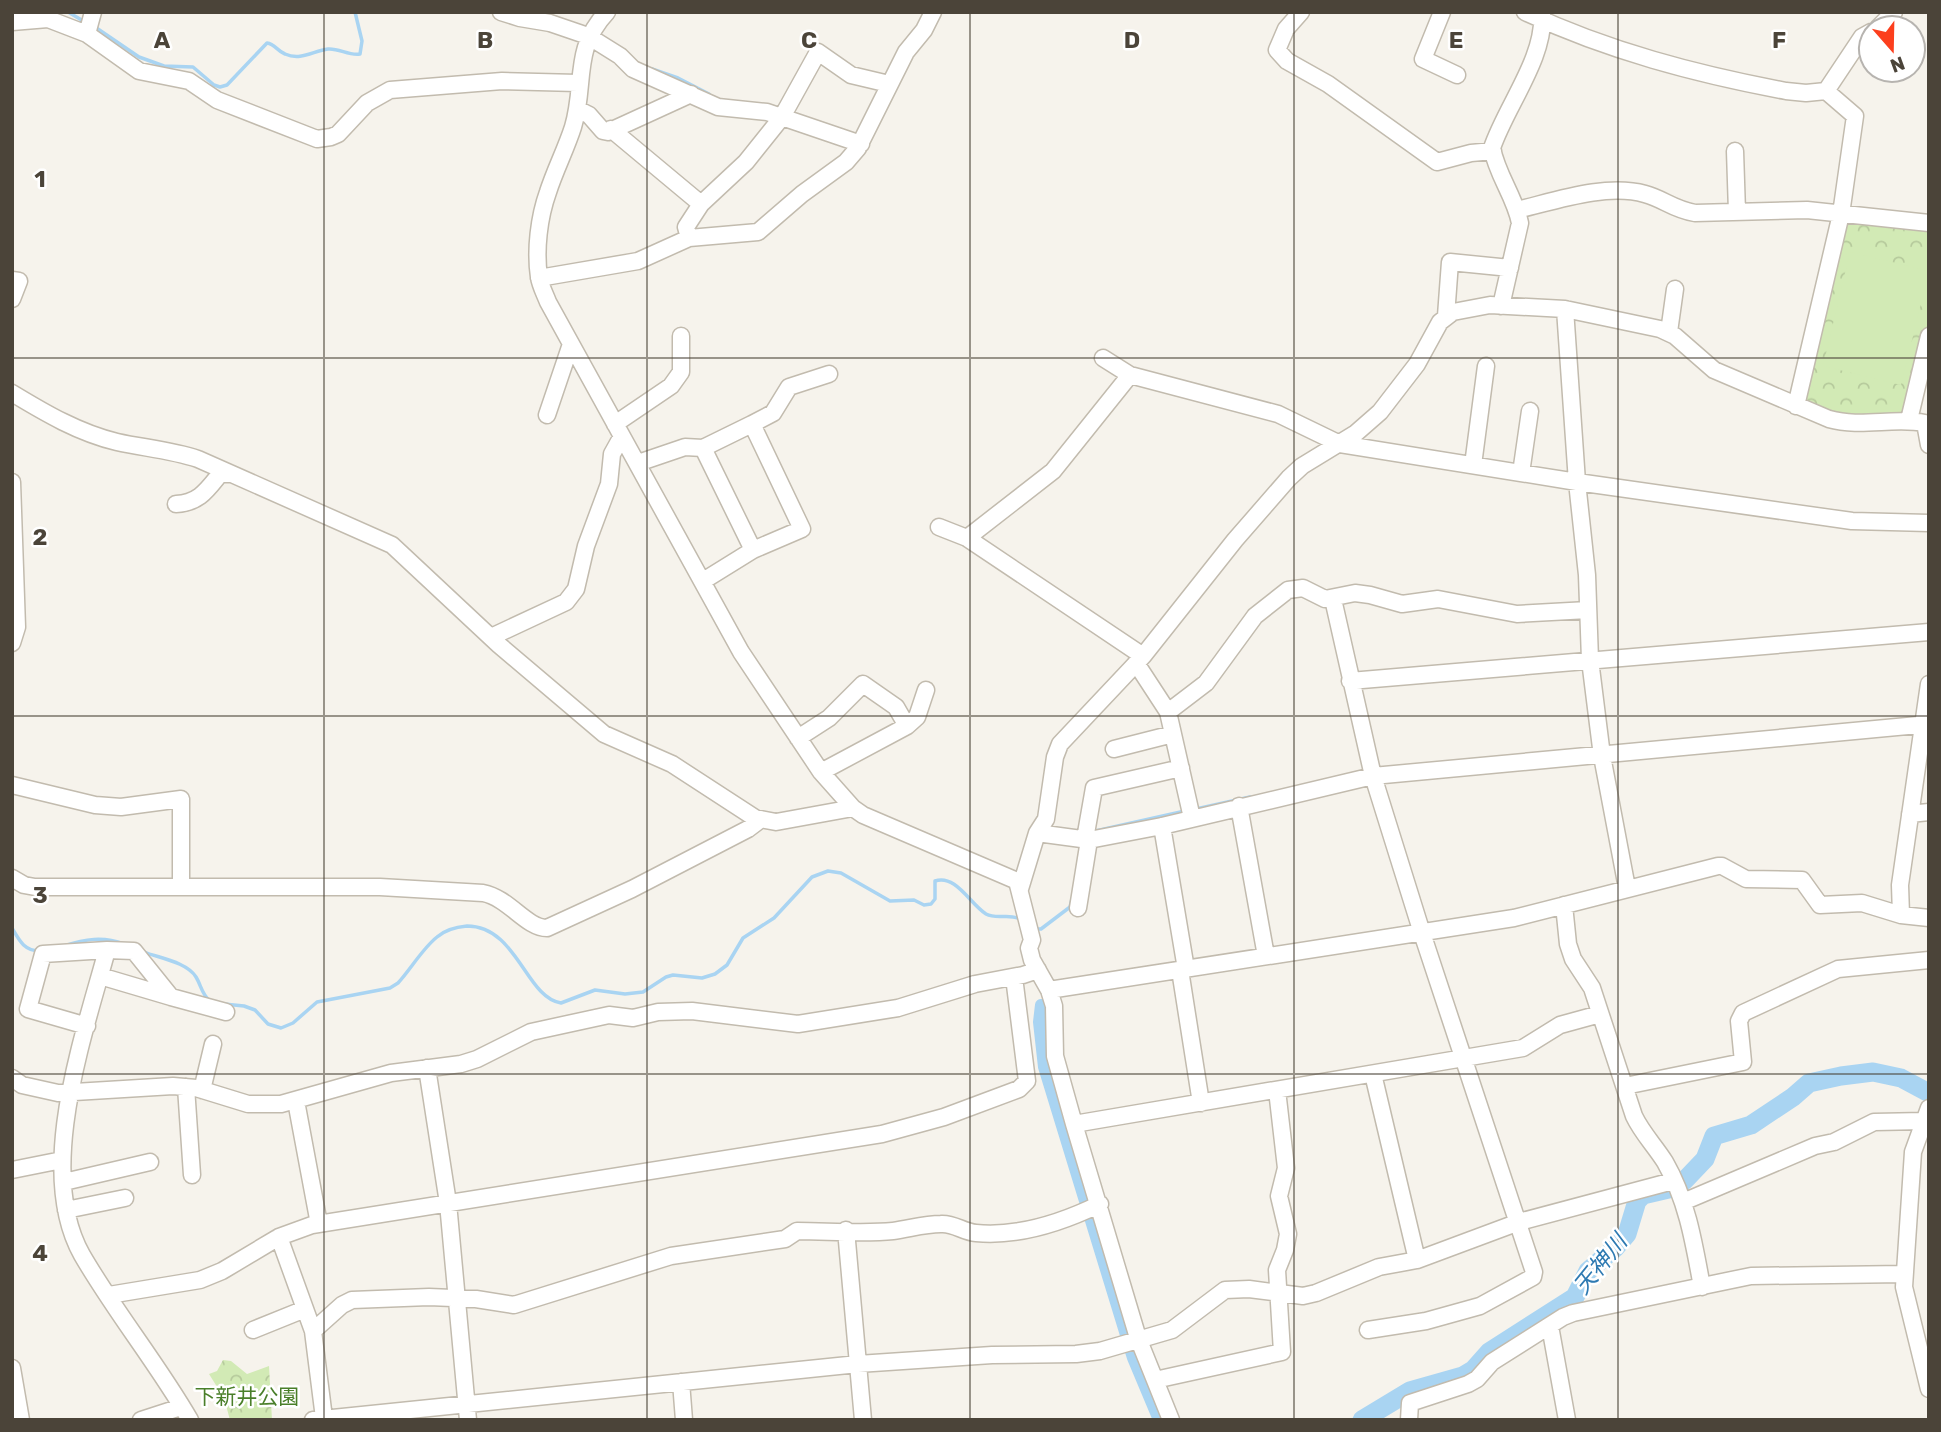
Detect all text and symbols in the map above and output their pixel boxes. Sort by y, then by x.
north arrow [1857,14,1927,84]
text: A [154,26,171,54]
text: B [477,26,493,54]
text: C [801,26,817,54]
text: D [1124,26,1140,54]
text: E [1449,26,1463,54]
text: F [1772,26,1786,54]
text: N [1887,51,1908,78]
text: 1 [34,165,46,193]
text: 2 [33,523,47,551]
text: 3 [32,881,48,909]
water label: 天神川 [1567,1226,1634,1300]
text: 4 [32,1239,48,1267]
park label: 下新井公園 [195,1384,300,1409]

